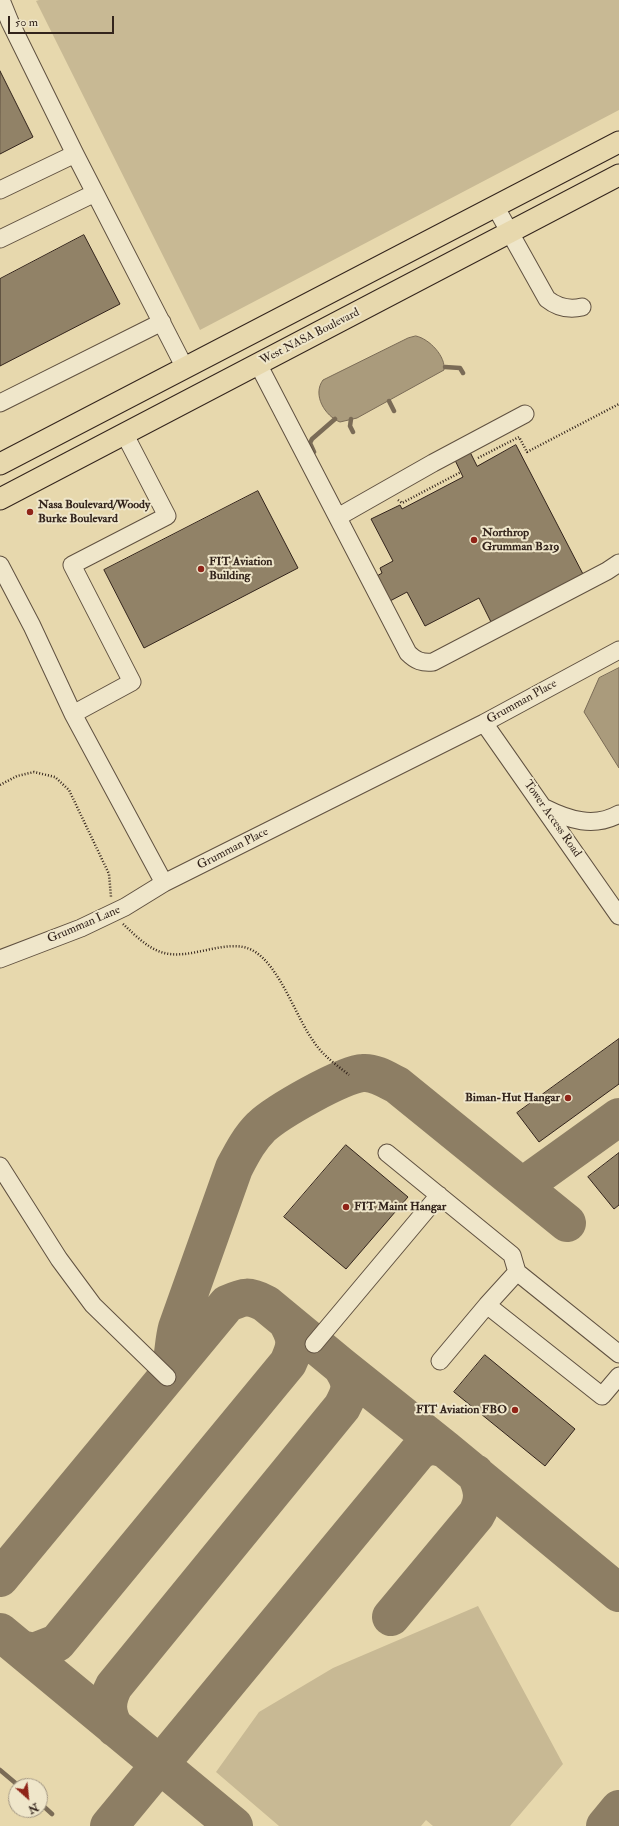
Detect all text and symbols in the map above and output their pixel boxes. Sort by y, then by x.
scale bar [10,8,116,34]
text: 50 m [15,15,38,30]
street label: West NASA Boulevard [258,306,362,368]
place label: Nasa Boulevard/Woody Burke Boulevard [38,498,150,526]
marker: Nasa Boulevard/Woody Burke Boulevard [25,507,35,517]
place label: Northrop Grumman B219 [482,526,559,554]
marker: Northrop Grumman B219 [469,535,479,545]
place label: FIT Aviation Building [209,555,272,583]
marker: FIT Aviation Building [196,564,206,574]
street label: Grumman Place [484,677,560,727]
street label: Tower Access Road [520,778,584,860]
street label: Grumman Place [195,825,271,873]
street label: Grumman Lane [45,903,123,947]
place label: Biman-Hut Hangar [465,1091,560,1105]
marker: Biman-Hut Hangar [563,1093,573,1103]
place label: FIT Maint Hangar [354,1200,446,1214]
marker: FIT Maint Hangar [341,1202,351,1212]
place label: FIT Aviation FBO [416,1403,507,1417]
marker: FIT Aviation FBO [510,1405,520,1415]
north arrow [8,1778,48,1818]
text: N [26,1800,41,1816]

